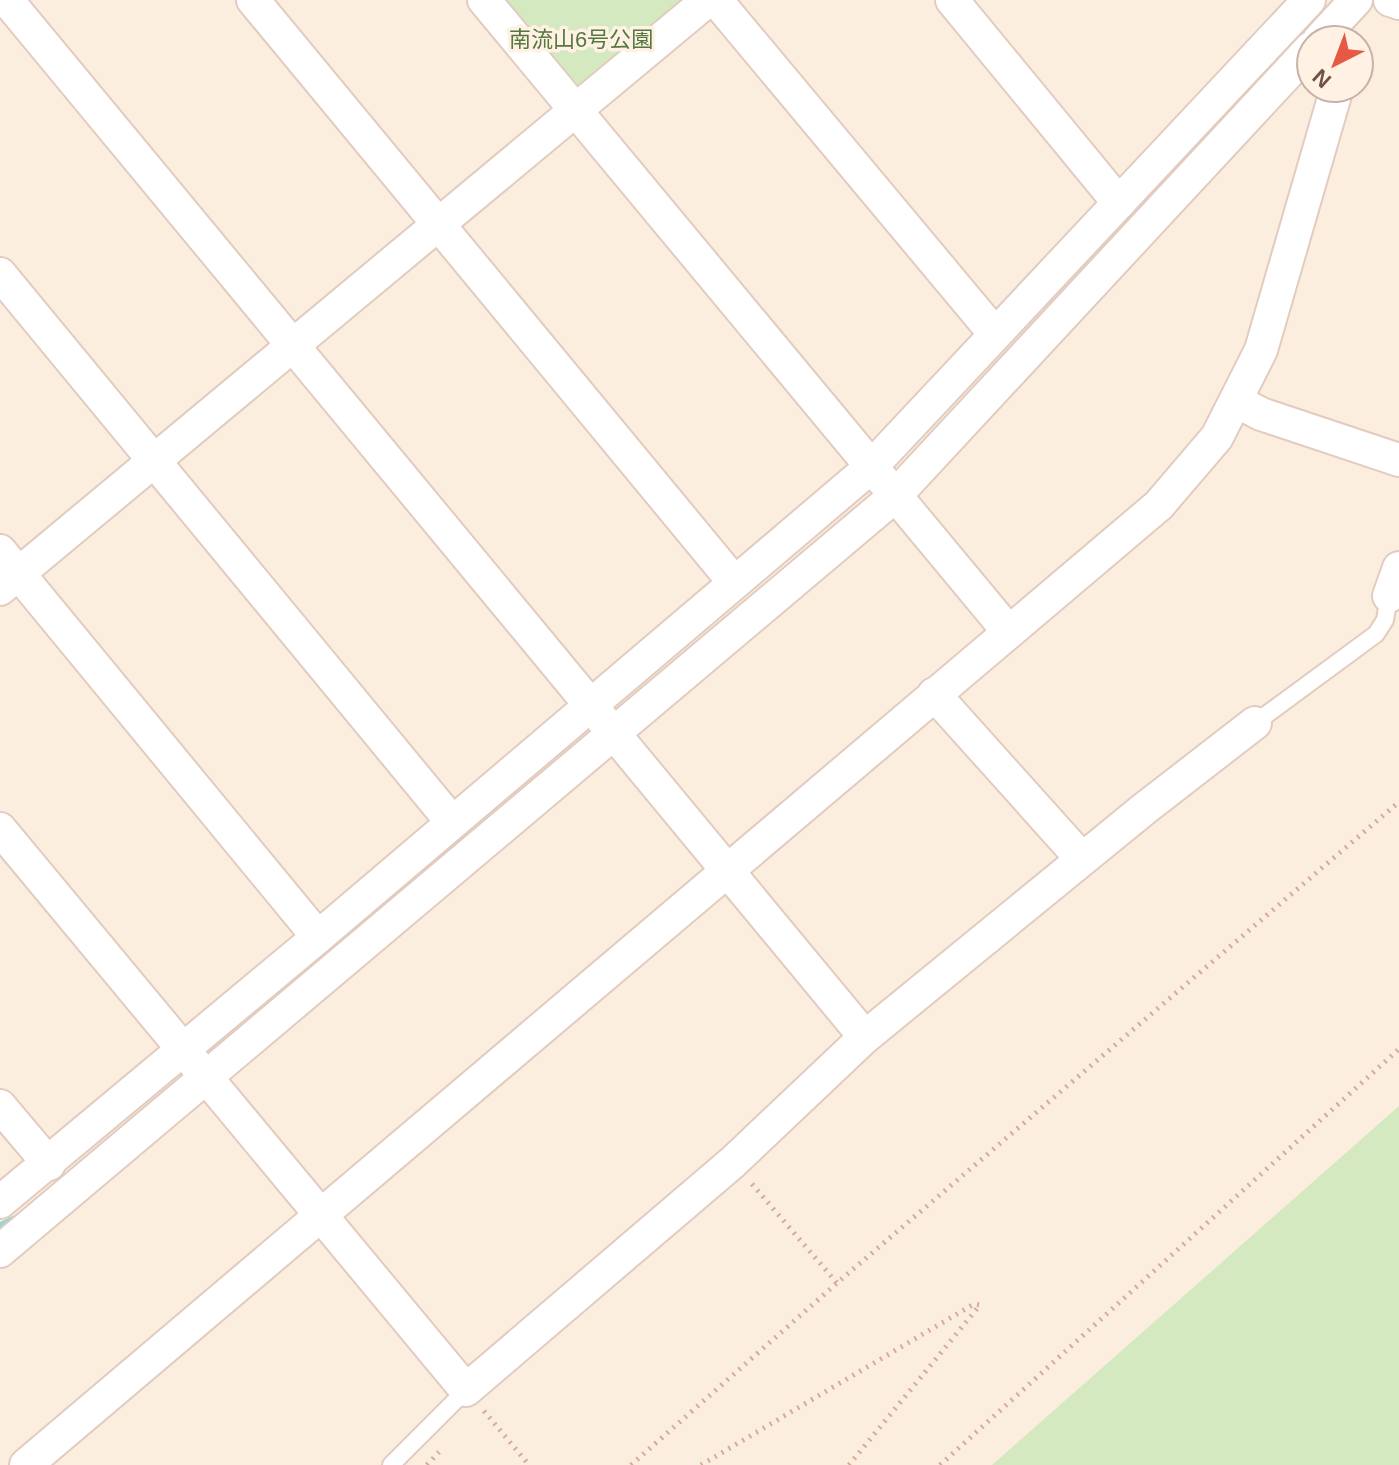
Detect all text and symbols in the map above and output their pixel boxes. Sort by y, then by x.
north arrow [1295,24,1375,104]
park label: 南流山6号公園 [509,27,653,52]
text: N [1308,64,1336,93]

